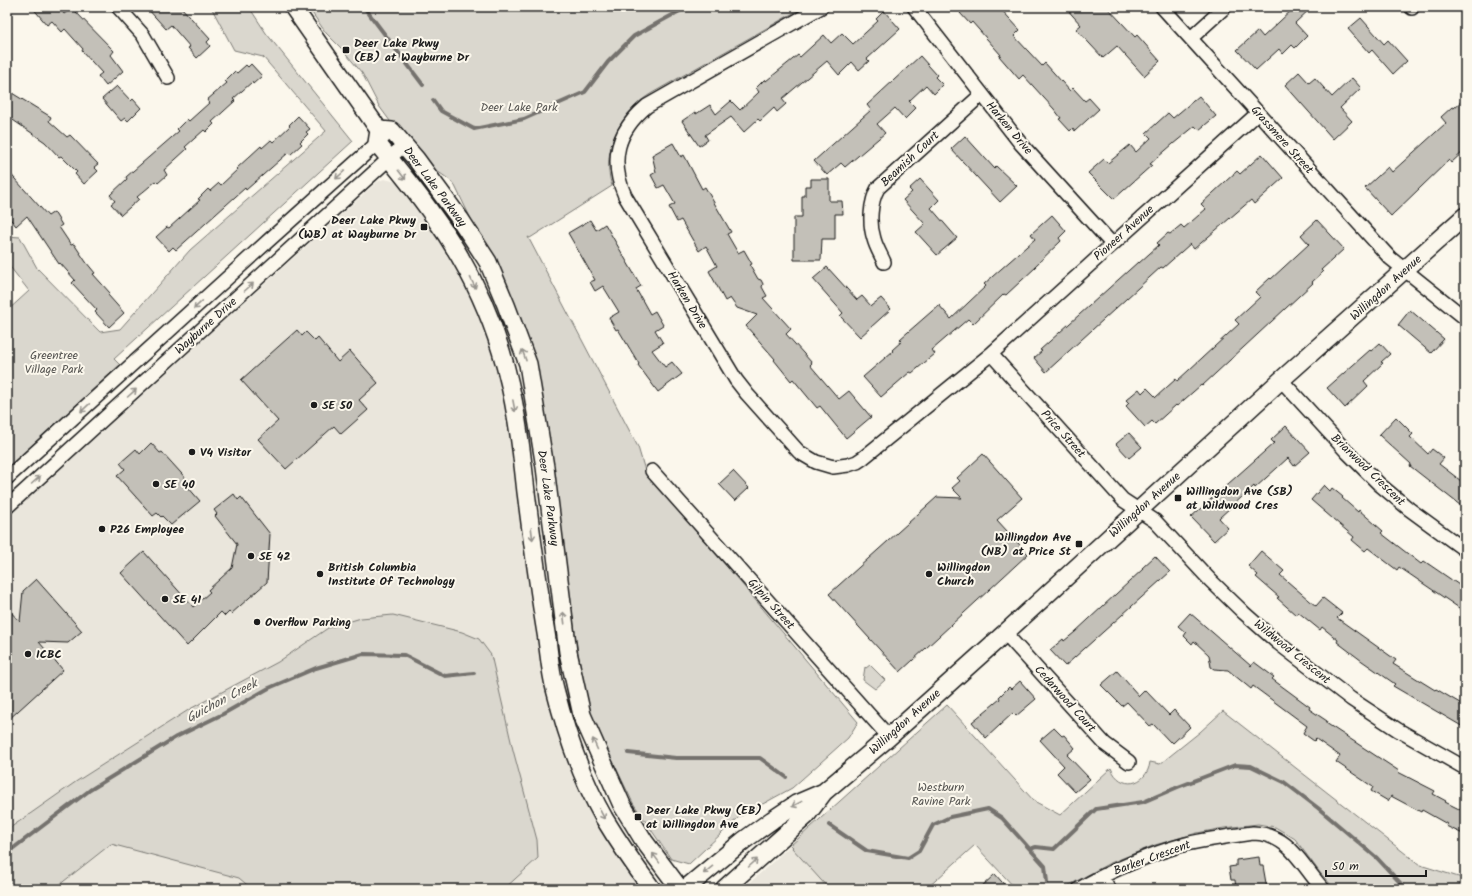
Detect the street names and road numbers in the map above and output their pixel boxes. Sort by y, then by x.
street label: Harken Drive [981,97,1038,159]
street label: Grassmere Street [1246,101,1318,179]
street label: Beamish Court [876,126,944,191]
street label: Deer Lake Parkway [398,143,472,232]
street label: Pioneer Avenue [1089,200,1159,266]
street label: Willingdon Avenue [1346,250,1427,326]
street label: Harken Drive [662,267,712,333]
street label: Wayburne Drive [171,292,242,359]
street label: Price Street [1036,406,1090,463]
street label: Briarwood Crescent [1326,429,1410,511]
street label: Deer Lake Parkway [532,449,564,547]
street label: Willingdon Avenue [1105,467,1186,543]
street label: Gilpin Street [743,574,799,634]
street label: Wildwood Crescent [1249,615,1335,689]
street label: Cedarwood Court [1030,661,1101,737]
street label: Willingdon Avenue [865,684,946,760]
street label: Barker Crescent [1111,835,1193,881]

